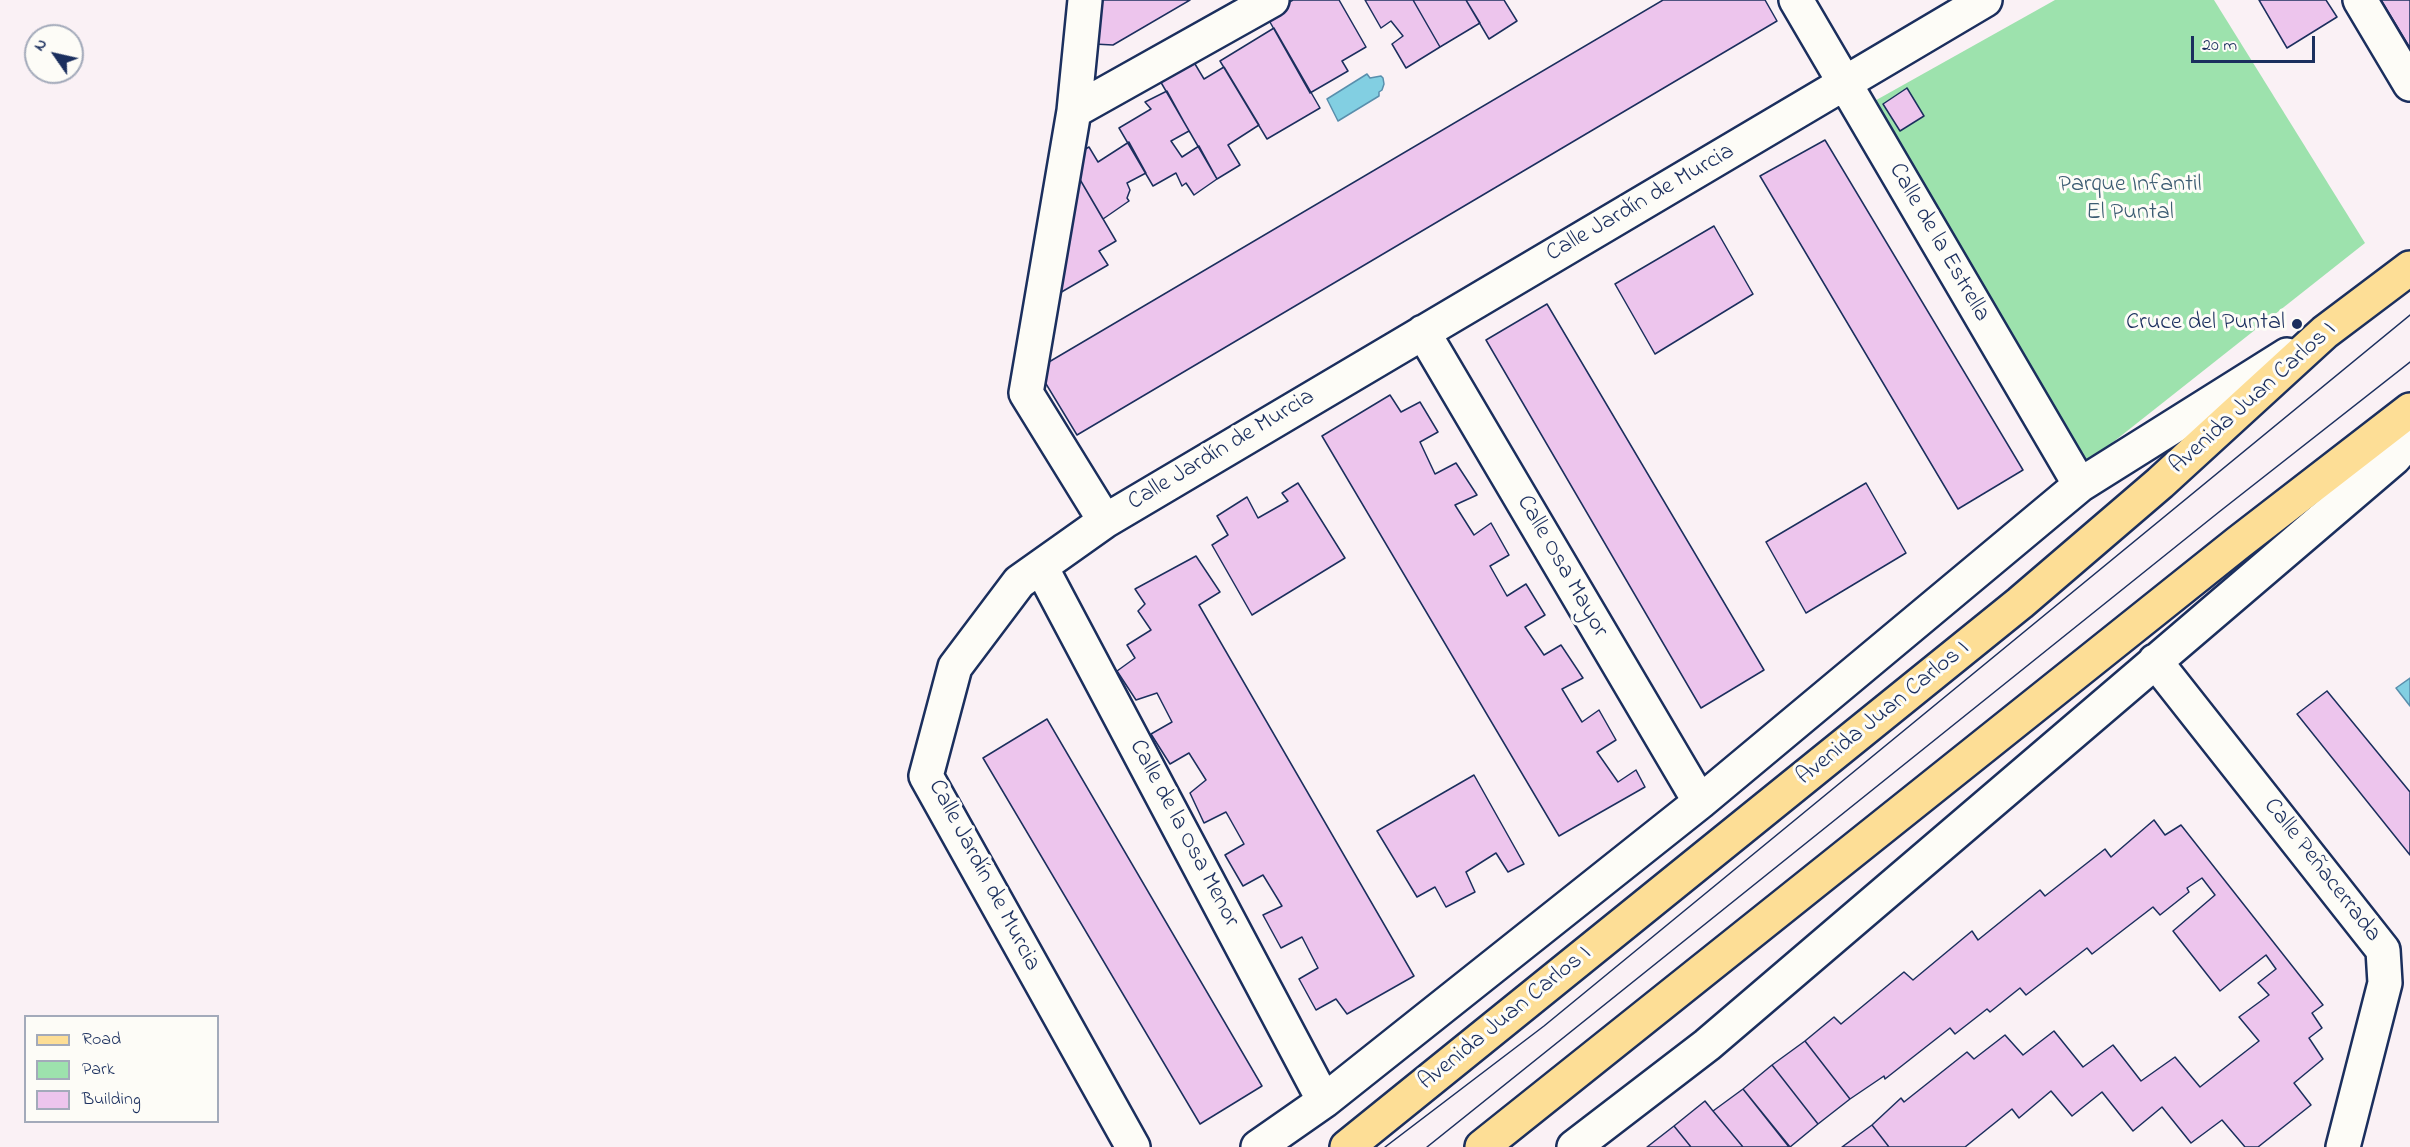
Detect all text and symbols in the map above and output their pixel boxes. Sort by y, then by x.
north arrow [24,24,84,84]
scale bar [2194,24,2318,62]
text: 20 m [2202,33,2237,59]
text: N [28,34,54,56]
street label: Calle Jardín de Murcia [1542,138,1740,270]
street label: Calle de la Estrella [1881,159,1995,327]
park label: Parque Infantil El Puntal [2058,172,2202,228]
place label: Cruce del Puntal [2126,310,2285,338]
street label: Avenida Juan Carlos I [2165,317,2343,481]
marker: Cruce del Puntal [2290,317,2304,331]
street label: Calle Jardín de Murcia [1123,384,1321,518]
street label: Calle Osa Mayor [1509,491,1613,643]
street label: Avenida Juan Carlos I [1792,635,1976,793]
street label: Calle de la Osa Menor [1121,735,1245,933]
street label: Calle Jardín de Murcia [920,775,1046,977]
street label: Calle Peñacerrada [2256,793,2386,949]
street label: Avenida Juan Carlos I [1414,940,1598,1098]
legend [24,1015,219,1123]
text: Road [82,1027,121,1053]
text: Park [82,1057,115,1083]
text: Building [82,1087,141,1113]

